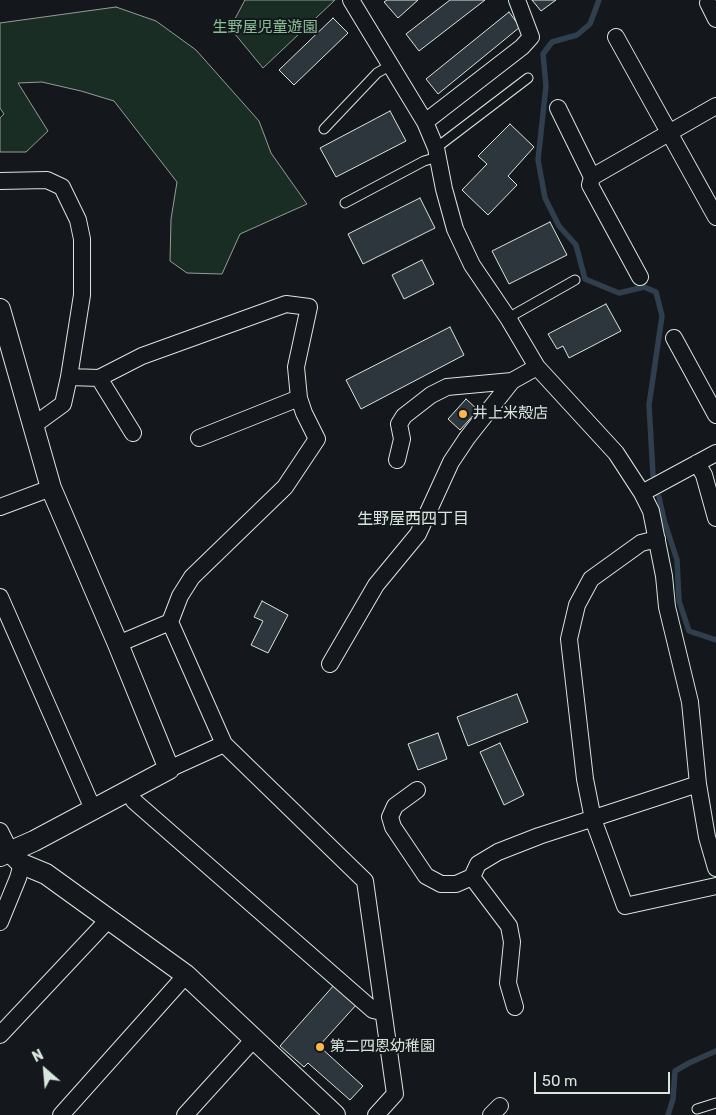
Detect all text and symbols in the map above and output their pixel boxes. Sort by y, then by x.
park label: 生野屋児童遊園 [213,19,317,37]
place label: 井上米殻店 [473,405,548,423]
marker: 井上米殻店 [457,408,469,420]
district label: 生野屋西四丁目 [357,509,469,529]
place label: 第二四恩幼稚園 [330,1038,435,1056]
marker: 第二四恩幼稚園 [314,1041,326,1053]
north arrow [20,1045,70,1095]
text: N [30,1046,46,1066]
scale bar [536,1062,672,1094]
text: 50 m [542,1072,577,1090]

